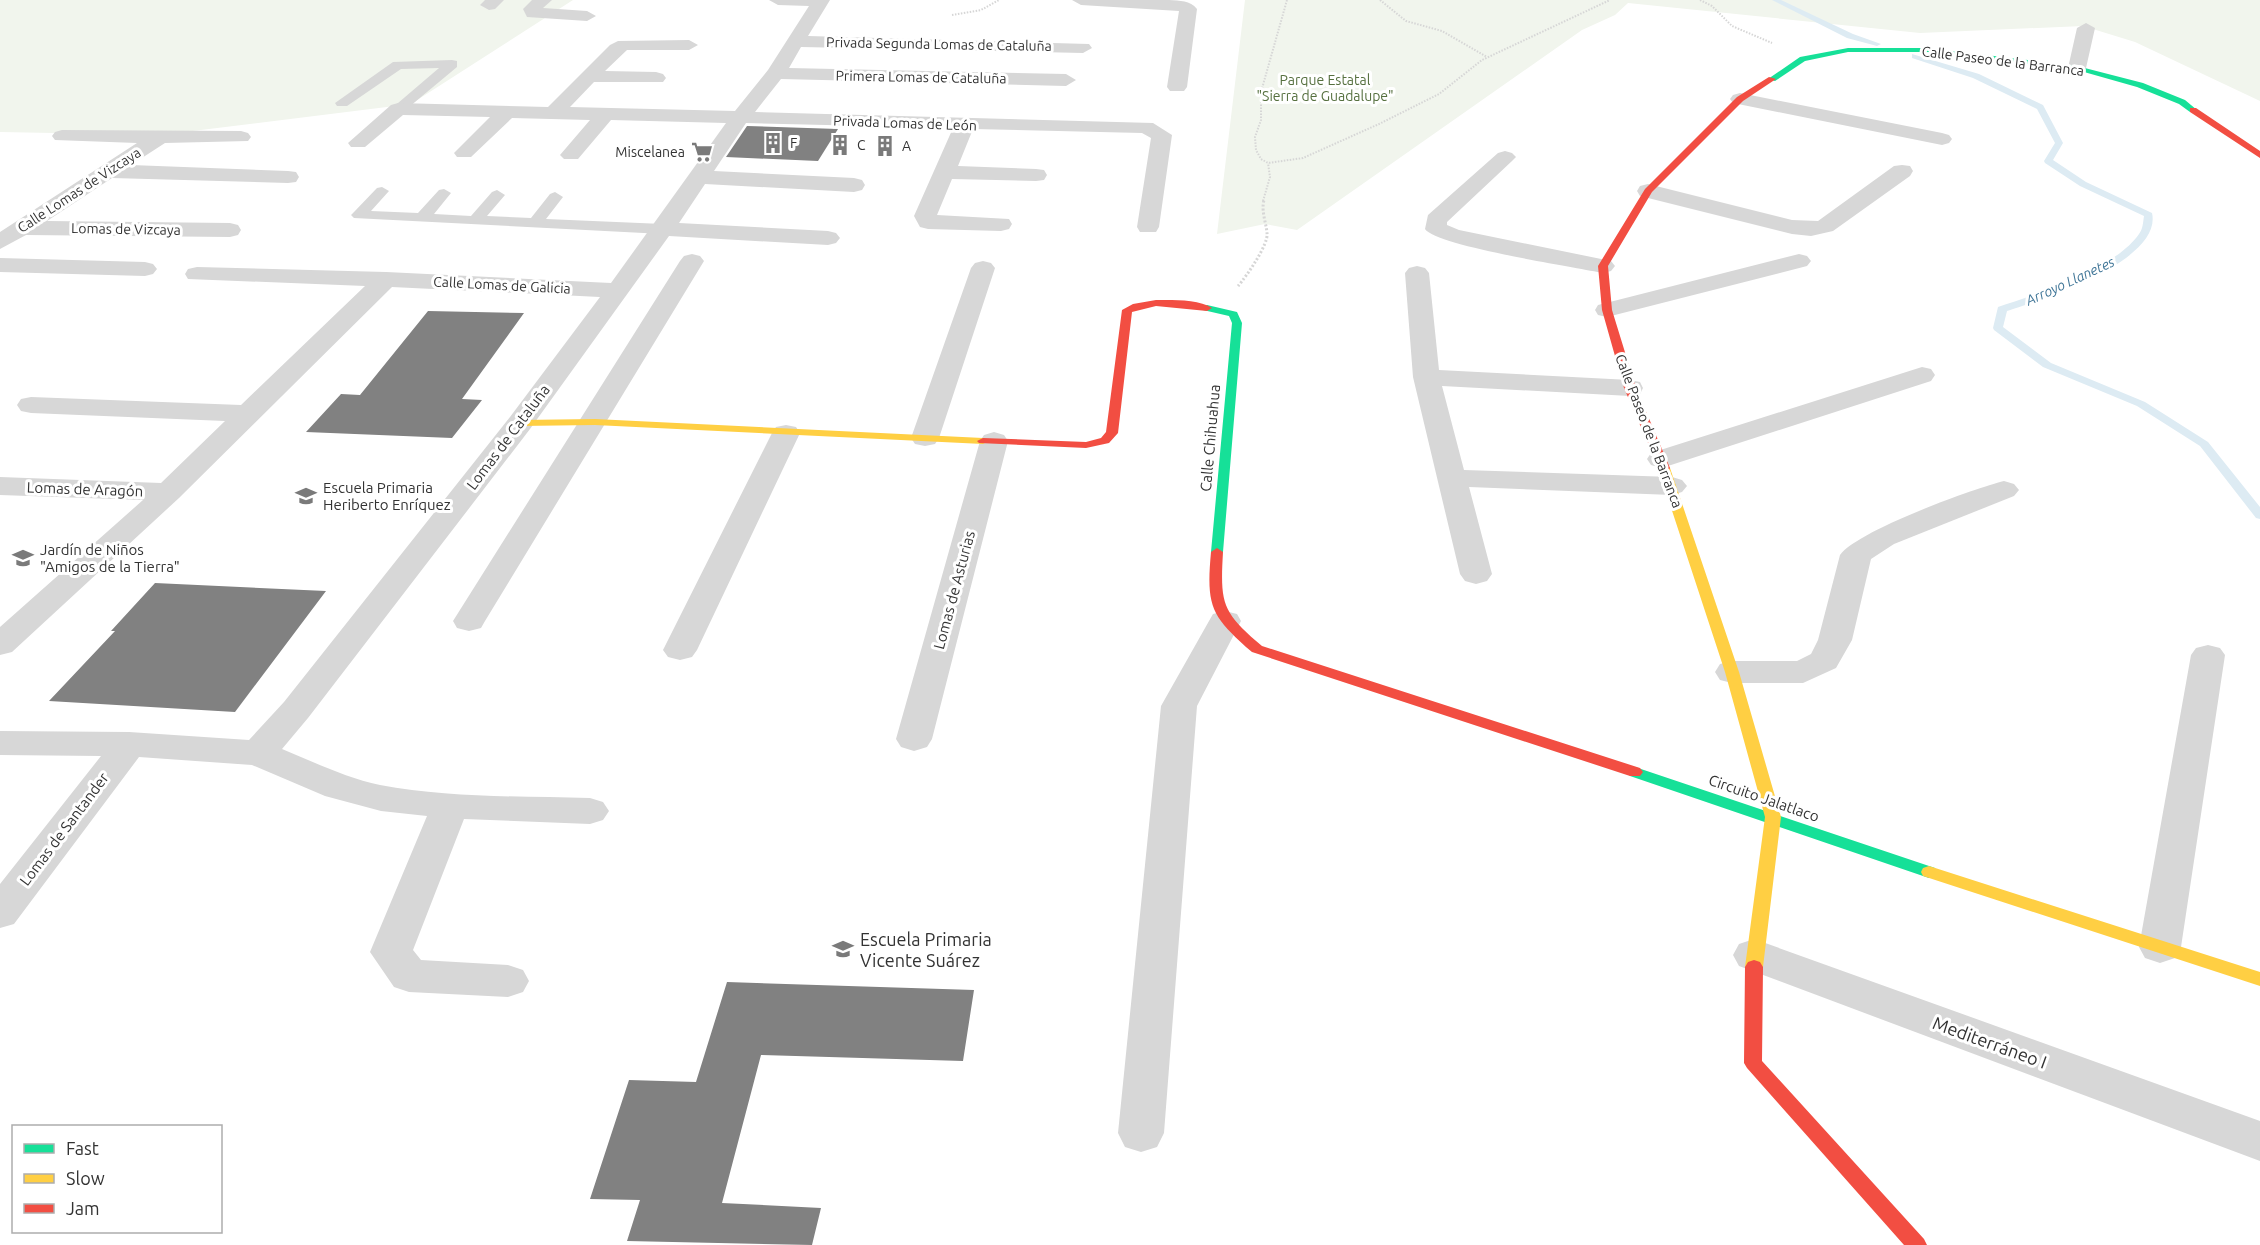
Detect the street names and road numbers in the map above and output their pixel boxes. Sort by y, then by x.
street label: Privada Segunda Lomas de Cataluña [826,34,1052,54]
street label: Calle Paseo de la Barranca [1921,43,2085,79]
street label: Primera Lomas de Cataluña [835,68,1007,86]
street label: Privada Lomas de León [833,112,977,134]
street label: Calle Lomas de Vizcaya [14,144,144,236]
street label: Lomas de Vizcaya [71,220,181,238]
street label: Calle Lomas de Galicia [433,273,571,297]
street label: Calle Paseo de la Barranca [1612,352,1686,510]
street label: Lomas de Cataluña [463,381,553,493]
street label: Calle Chihuahua [1197,384,1223,492]
street label: Lomas de Aragón [26,478,144,500]
street label: Lomas de Asturias [930,529,978,651]
street label: Lomas de Santander [16,769,112,889]
street label: Circuito Jalatlaco [1706,771,1822,825]
street label: Mediterráneo I [1930,1012,2050,1072]

